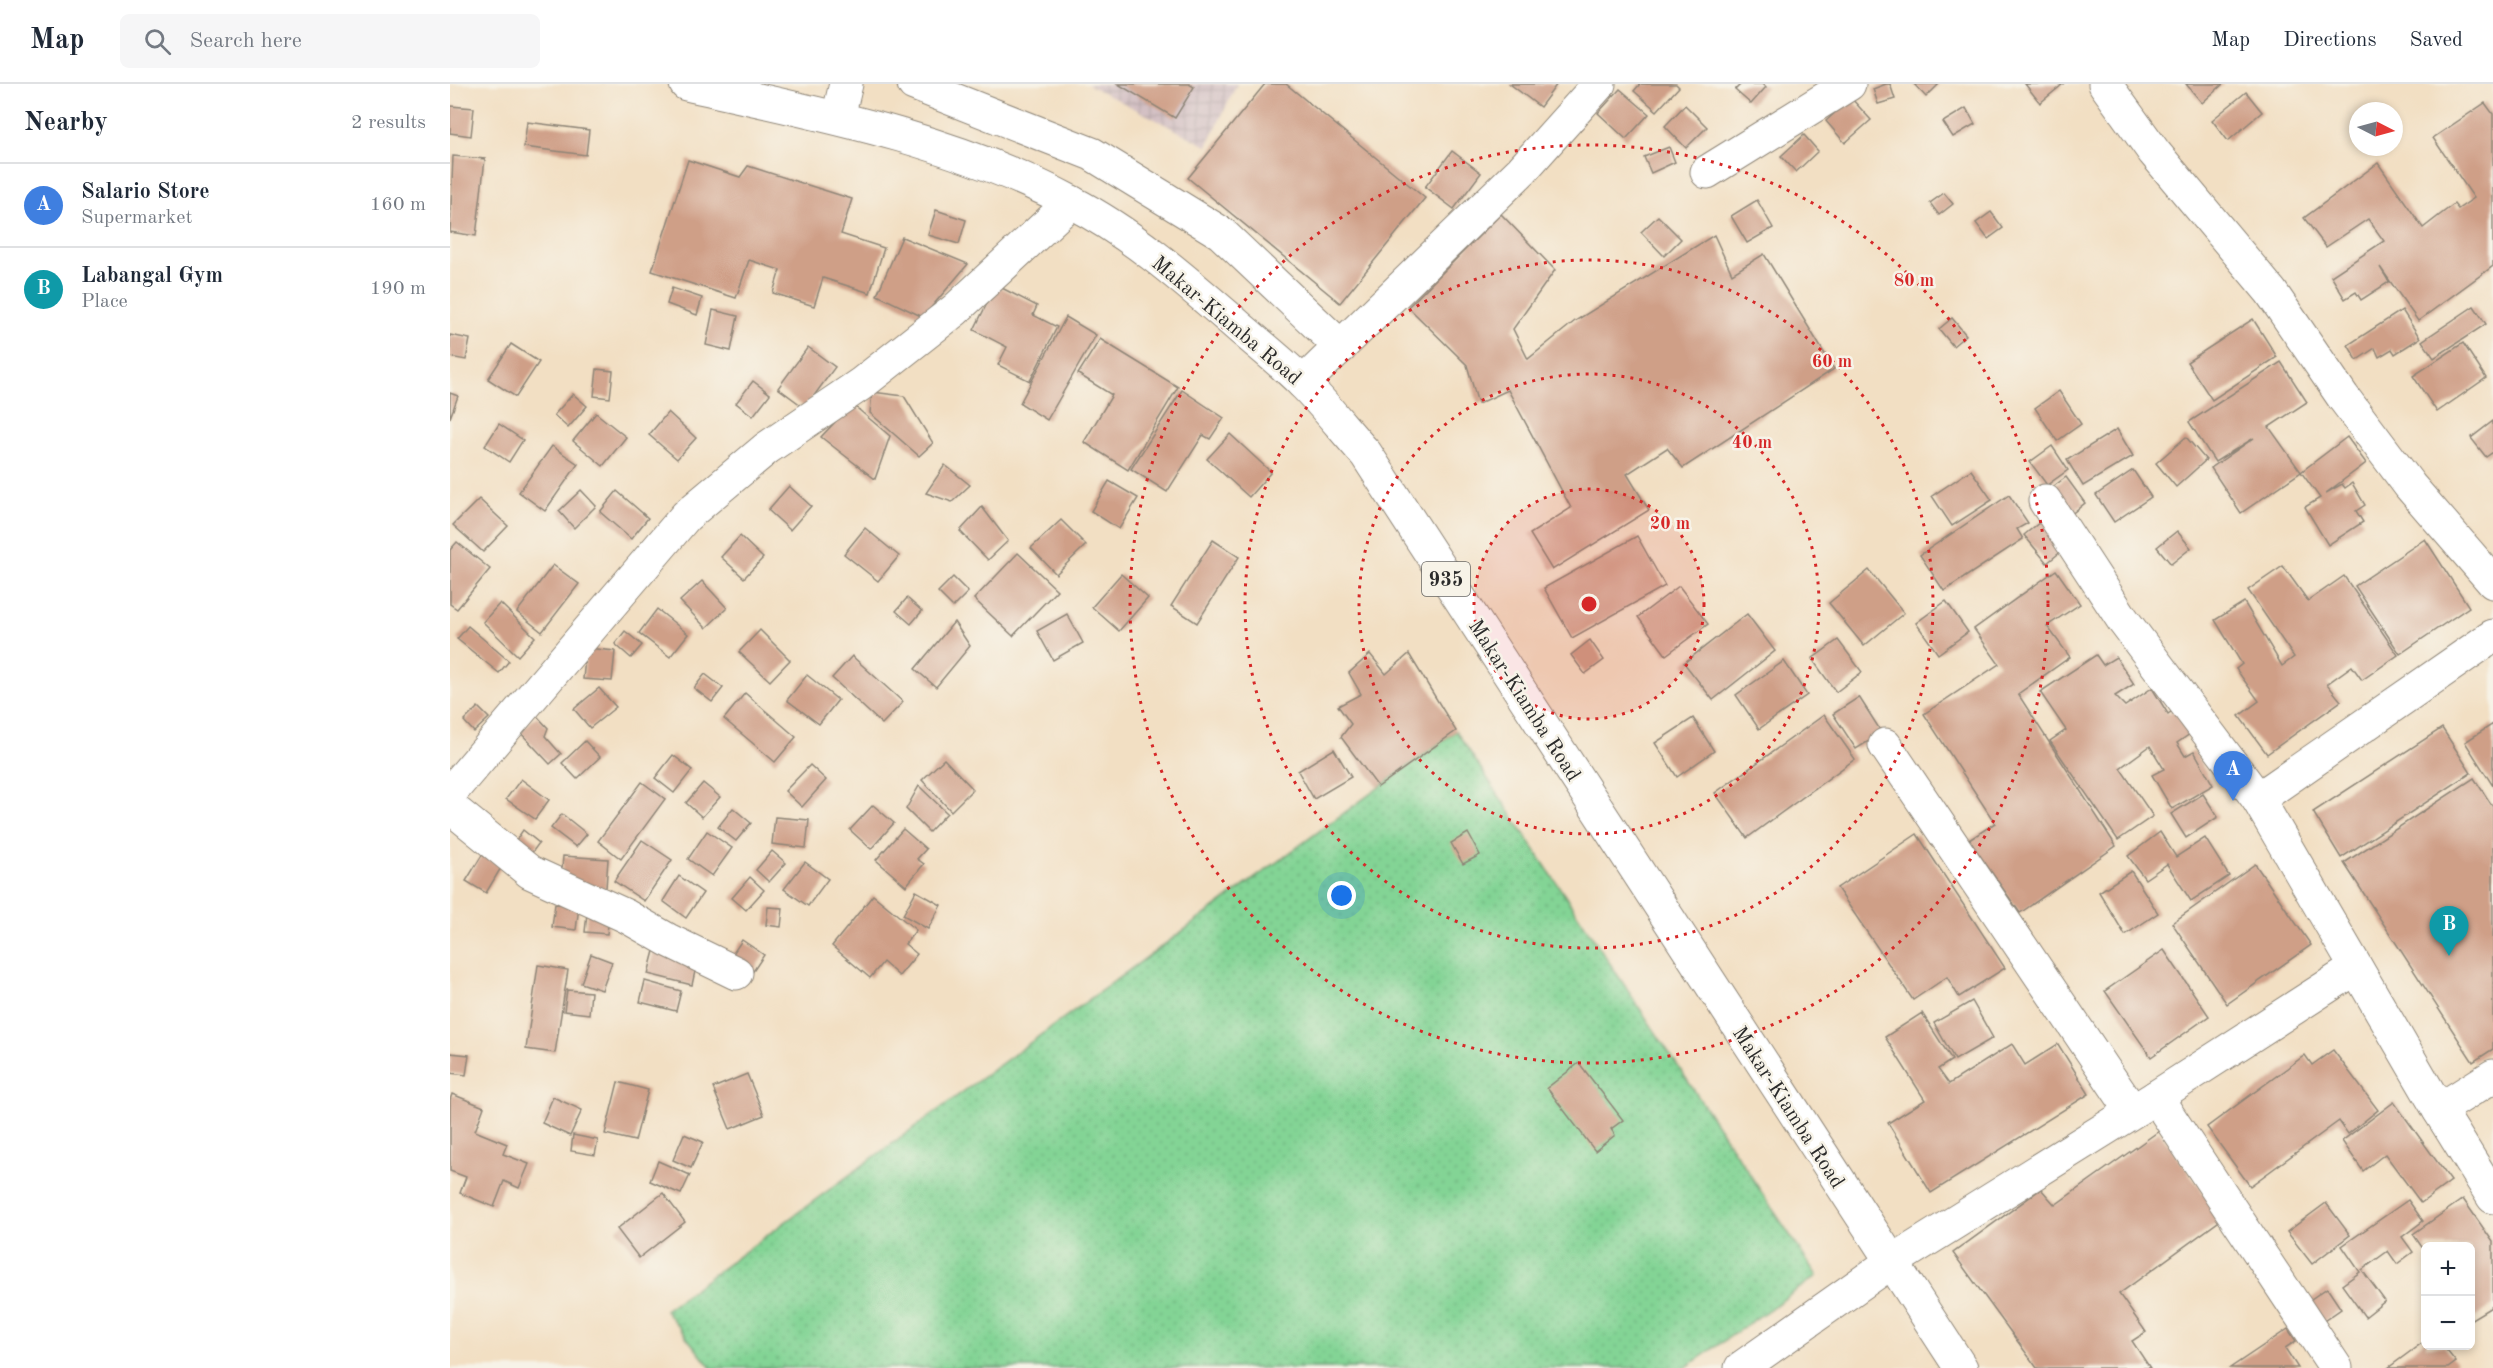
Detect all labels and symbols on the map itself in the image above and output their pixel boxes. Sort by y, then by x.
north arrow [2349,102,2403,156]
street label: Makar-Kiamba Road [1147,253,1305,390]
text: 80 m [1894,272,1934,290]
text: 60 m [1812,353,1852,371]
text: 40 m [1732,434,1772,452]
text: 20 m [1650,515,1690,533]
road number: 935 [1422,562,1470,596]
centre of rings [1579,594,1599,614]
street label: Makar-Kiamba Road [1464,616,1584,785]
pin: A [2214,752,2252,801]
your location [1327,881,1356,910]
pin: B [2430,906,2468,956]
street label: Makar-Kiamba Road [1728,1023,1848,1192]

